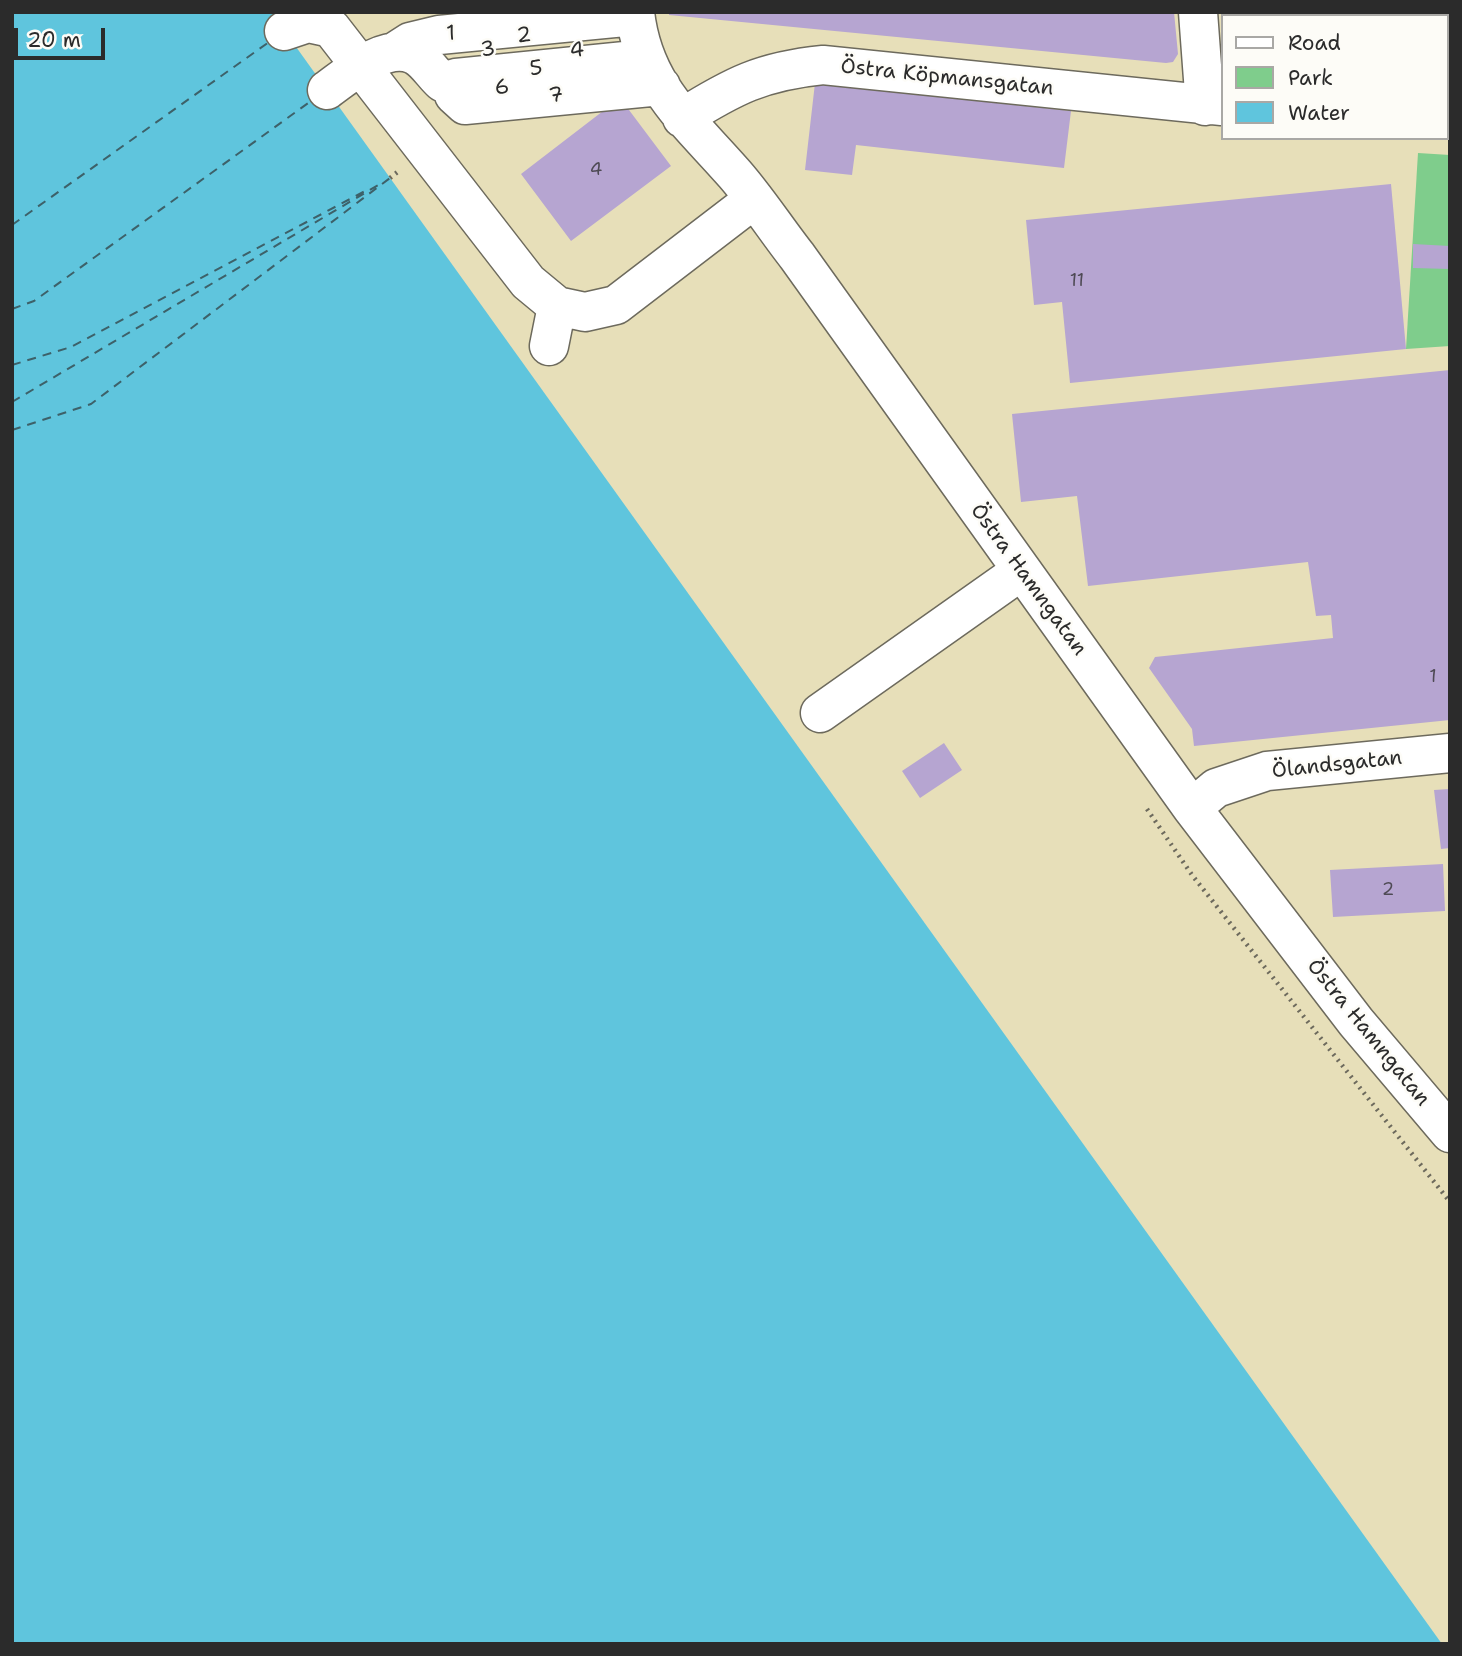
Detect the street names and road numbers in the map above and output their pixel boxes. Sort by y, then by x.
street label: 1 [445,21,457,47]
street label: 2 [515,23,533,49]
street label: 3 [479,37,497,63]
street label: 4 [568,38,586,64]
street label: Östra Köpmansgatan [839,54,1055,102]
street label: 5 [528,56,544,82]
street label: 6 [493,75,511,101]
street label: 7 [547,83,565,109]
street label: Östra Hamngatan [964,499,1092,661]
street label: Ölandsgatan [1271,746,1403,784]
street label: Östra Hamngatan [1301,954,1435,1112]

